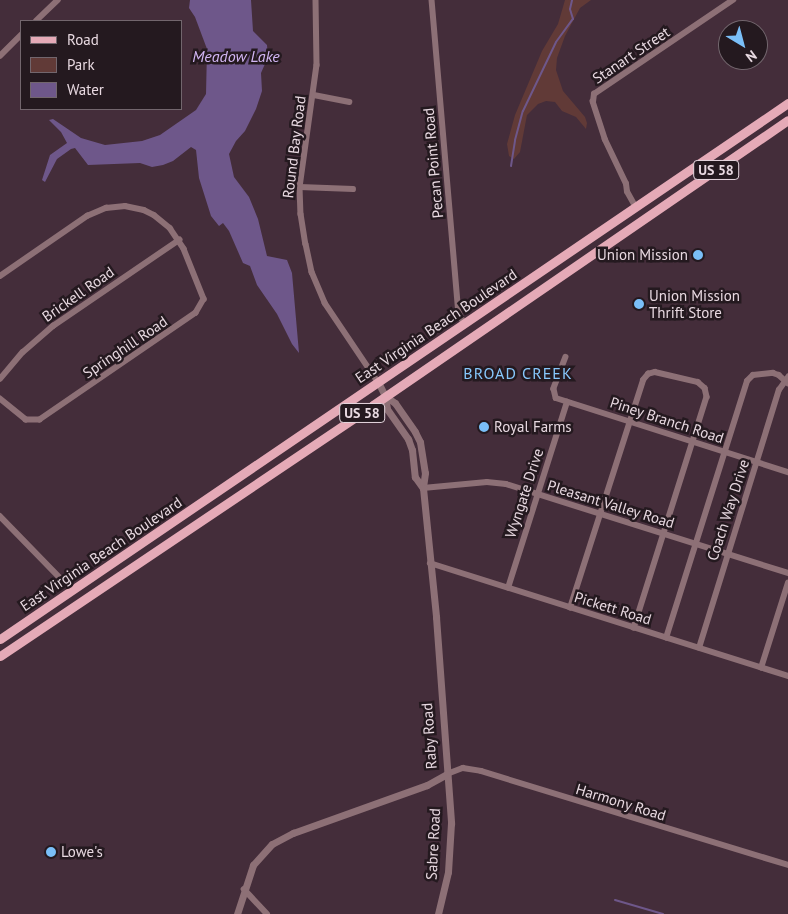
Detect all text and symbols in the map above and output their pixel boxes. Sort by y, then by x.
legend [20,20,182,110]
north arrow [718,20,768,70]
street label: Stanart Street [589,23,673,87]
text: Road [67,30,99,49]
water label: Meadow Lake [192,46,280,66]
text: N [742,46,761,66]
text: Park [67,55,95,74]
text: Water [67,80,104,99]
street label: Round Bay Road [279,95,309,199]
street label: Pecan Point Road [419,107,447,219]
road number: US 58 [692,158,740,182]
place label: Union Mission [597,246,688,264]
marker: Union Mission [692,249,704,261]
street label: Brickell Road [39,263,117,325]
street label: East Virginia Beach Boulevard [352,265,520,387]
place label: Union Mission Thrift Store [649,286,740,321]
marker: Union Mission Thrift Store [633,298,645,310]
street label: Springhill Road [79,312,171,382]
district label: BROAD CREEK [462,363,574,383]
street label: Piney Branch Road [608,393,726,447]
road number: US 58 [338,402,386,424]
place label: Royal Farms [494,418,572,436]
marker: Royal Farms [478,421,490,433]
street label: Wyngate Drive [501,446,547,540]
street label: Coach Way Drive [703,457,753,563]
street label: Pleasant Valley Road [545,476,677,532]
street label: East Virginia Beach Boulevard [17,493,185,615]
street label: Pickett Road [572,588,654,628]
street label: Raby Road [418,702,440,770]
street label: Harmony Road [574,780,668,824]
street label: Sabre Road [422,808,444,880]
place label: Lowe's [61,843,103,861]
marker: Lowe's [45,846,57,858]

